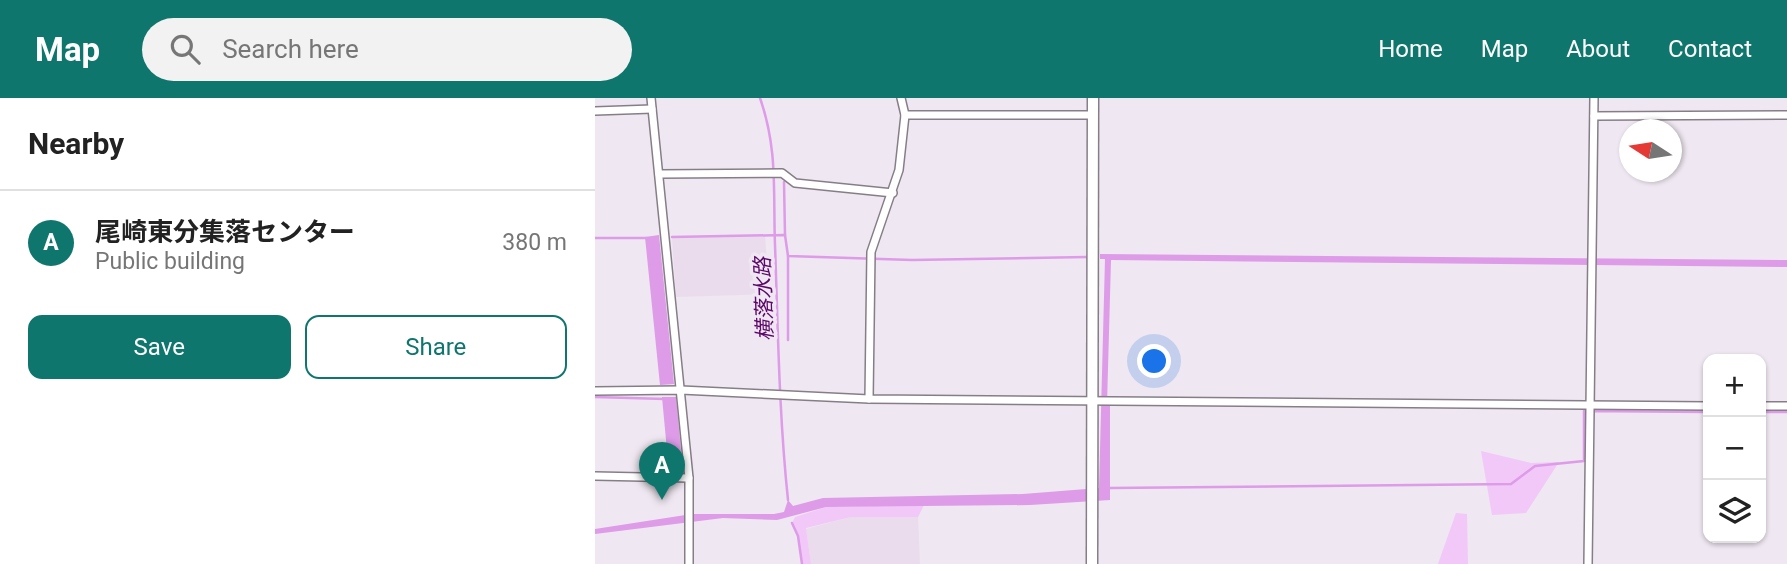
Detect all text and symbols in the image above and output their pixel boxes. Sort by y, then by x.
search box [142,18,632,81]
text: Map [35,30,100,69]
icon: search [166,30,204,68]
text: Search here [222,34,359,64]
text: Home [1378,35,1443,63]
text: Map [1481,35,1528,63]
text: About [1566,35,1630,63]
text: Contact [1668,35,1752,63]
north arrow [1619,119,1682,182]
text: Nearby [28,126,124,161]
text: 尾崎東分集落センター [95,217,355,247]
text: A [43,229,59,256]
text: 380 m [502,229,567,256]
text: Public building [95,248,245,275]
water label: 横落水路 [750,255,777,341]
button: Save [28,315,291,379]
button: Share [305,315,567,379]
your location [1137,344,1171,378]
map controls [1703,354,1766,543]
button: + [1703,354,1766,417]
button: − [1703,417,1766,480]
pin: A [639,442,685,500]
button: layers [1703,480,1766,543]

